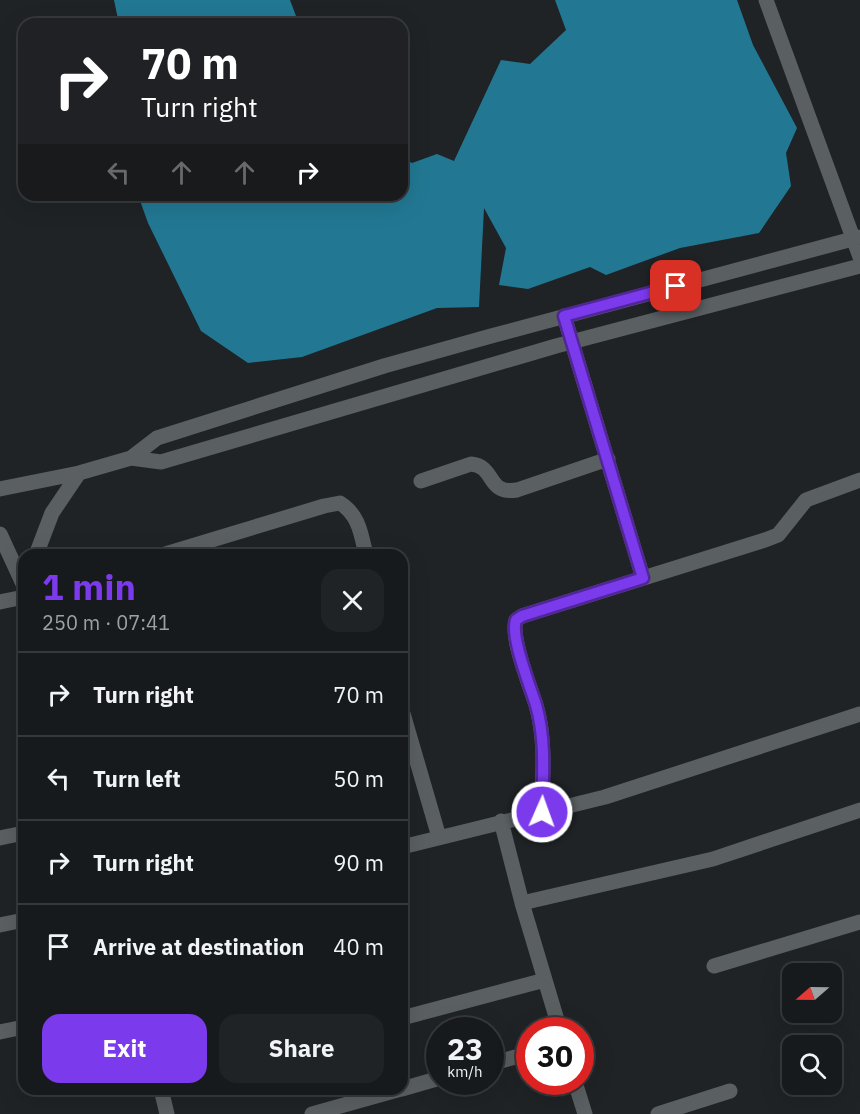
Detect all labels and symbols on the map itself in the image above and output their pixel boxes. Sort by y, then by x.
pin [650,260,701,311]
position arrow [510,780,574,844]
north arrow [782,963,842,1023]
speed limit sign: 30 [516,1017,594,1095]

